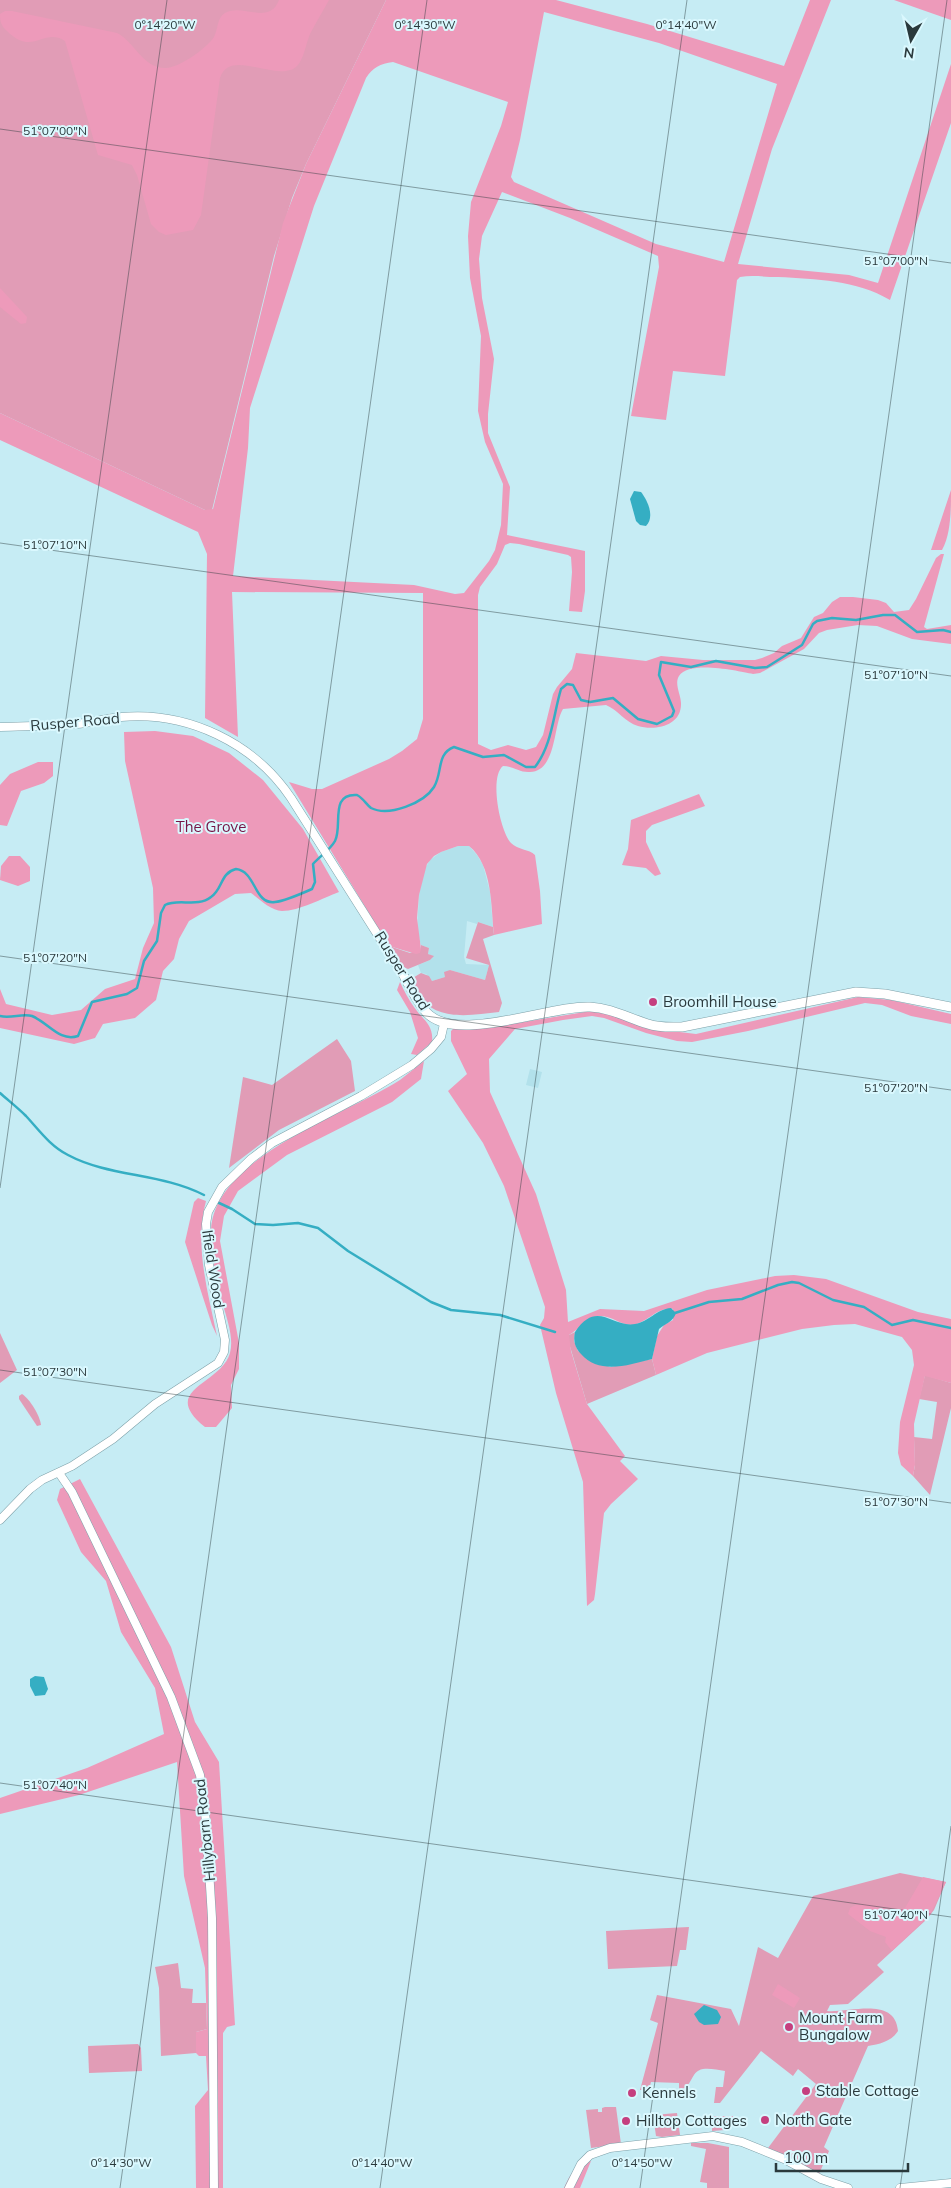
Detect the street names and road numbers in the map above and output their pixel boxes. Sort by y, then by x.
street label: Rusper Road [29,708,121,735]
street label: Rusper Road [371,928,434,1014]
street label: Ifield Wood [198,1228,229,1309]
street label: Hillybarn Road [190,1778,219,1882]

